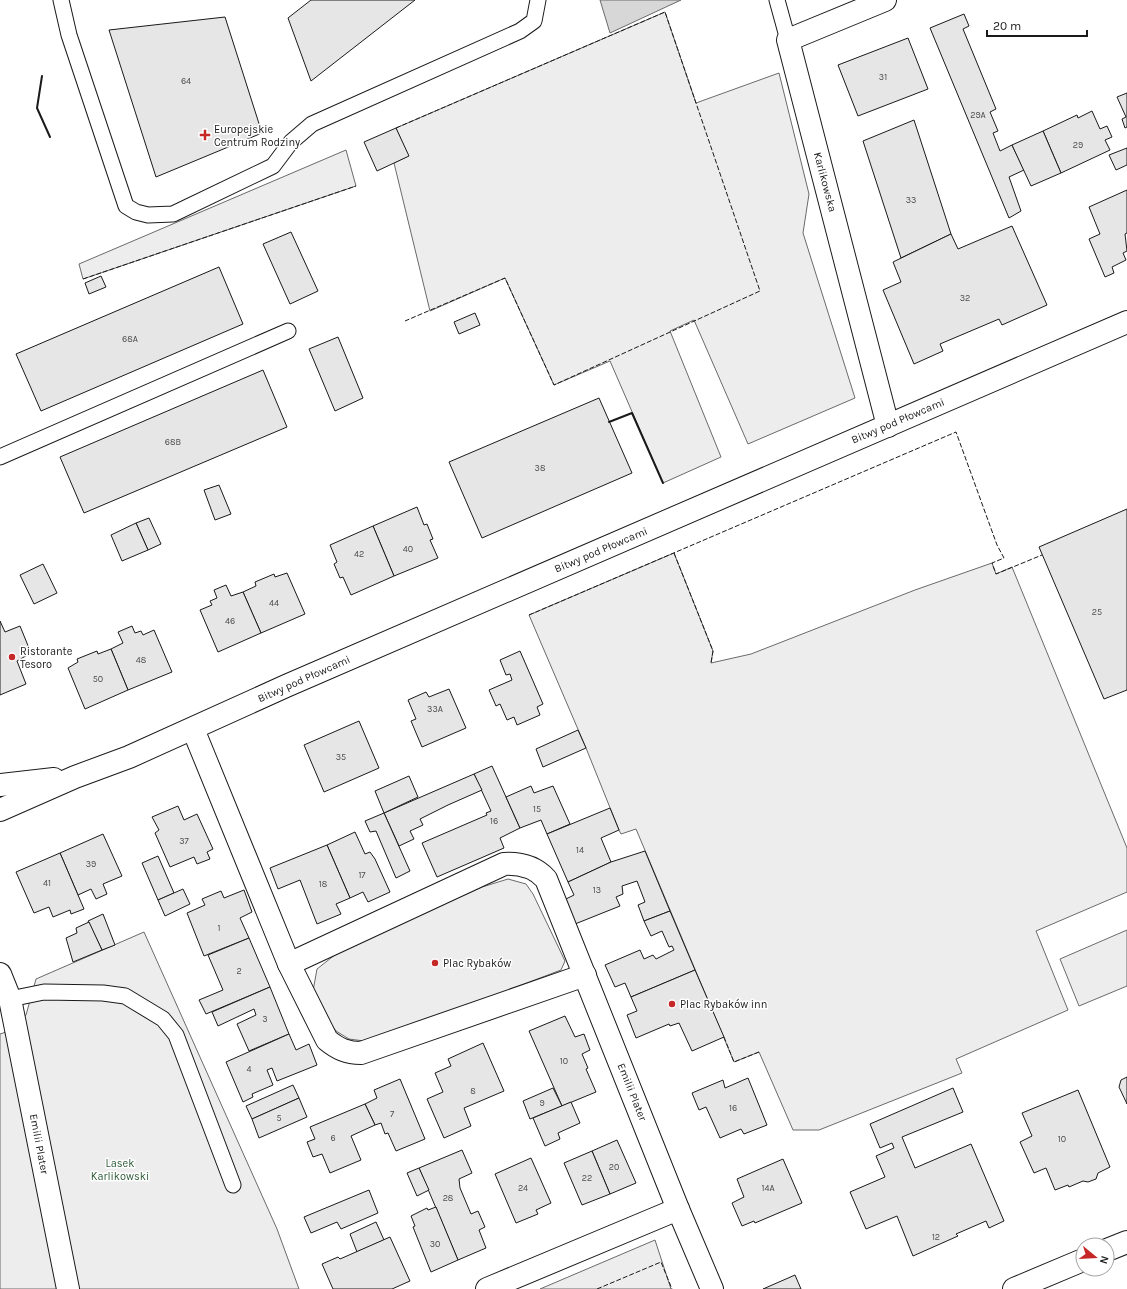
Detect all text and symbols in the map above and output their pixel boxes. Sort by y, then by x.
scale bar [987,12,1087,38]
text: 20 m [993,19,1021,33]
house number: 31 [879,72,887,82]
house number: 64 [181,76,191,86]
house number: 29A [970,110,986,120]
place label: Europejskie Centrum Rodziny [214,123,300,149]
marker: Europejskie Centrum Rodziny [199,129,211,141]
house number: 29 [1073,140,1083,150]
street label: Karlikowska [811,151,839,213]
house number: 33 [906,195,916,205]
house number: 32 [960,293,970,303]
house number: 68A [122,334,138,344]
street label: Bitwy pod Płowcami [849,395,947,447]
house number: 68B [165,437,181,447]
house number: 38 [535,463,546,473]
street label: Bitwy pod Płowcami [552,524,650,576]
house number: 40 [403,544,413,554]
house number: 42 [354,549,364,559]
house number: 44 [269,598,279,608]
house number: 25 [1092,607,1102,617]
house number: 46 [225,616,235,626]
place label: Ristorante Tesoro [20,645,73,671]
marker: Ristorante Tesoro [7,652,17,662]
street label: Bitwy pod Płowcami [256,653,352,705]
house number: 48 [136,655,147,665]
house number: 50 [93,674,103,684]
house number: 33A [427,704,443,714]
house number: 35 [336,752,346,762]
house number: 15 [533,804,541,814]
house number: 16 [490,816,498,826]
house number: 37 [179,836,190,846]
house number: 14 [576,845,584,855]
house number: 39 [86,859,96,869]
house number: 17 [358,870,366,880]
house number: 41 [43,878,51,888]
house number: 18 [319,879,328,889]
house number: 13 [593,885,601,895]
house number: 1 [218,923,221,933]
place label: Plac Rybaków [443,957,511,970]
marker: Plac Rybaków [430,958,440,968]
house number: 2 [236,966,242,976]
place label: Plac Rybaków inn [680,998,767,1011]
marker: Plac Rybaków inn [667,999,677,1009]
house number: 3 [262,1014,268,1024]
house number: 10 [560,1056,568,1066]
street label: Emilii Plater [615,1061,649,1123]
house number: 4 [246,1064,252,1074]
house number: 8 [470,1086,476,1096]
house number: 9 [539,1098,545,1108]
house number: 16 [729,1103,737,1113]
house number: 7 [390,1109,395,1119]
street label: Emilii Plater [27,1113,51,1175]
house number: 5 [276,1113,282,1123]
house number: 6 [330,1133,336,1143]
house number: 10 [1058,1134,1066,1144]
park label: Lasek Karlikowski [91,1157,149,1183]
house number: 20 [609,1162,619,1172]
house number: 22 [582,1173,592,1183]
house number: 24 [518,1183,528,1193]
house number: 14A [761,1183,775,1193]
house number: 28 [443,1193,454,1203]
house number: 12 [932,1232,940,1242]
north arrow [1075,1237,1115,1277]
house number: 30 [430,1239,440,1249]
text: N [1097,1254,1111,1266]

